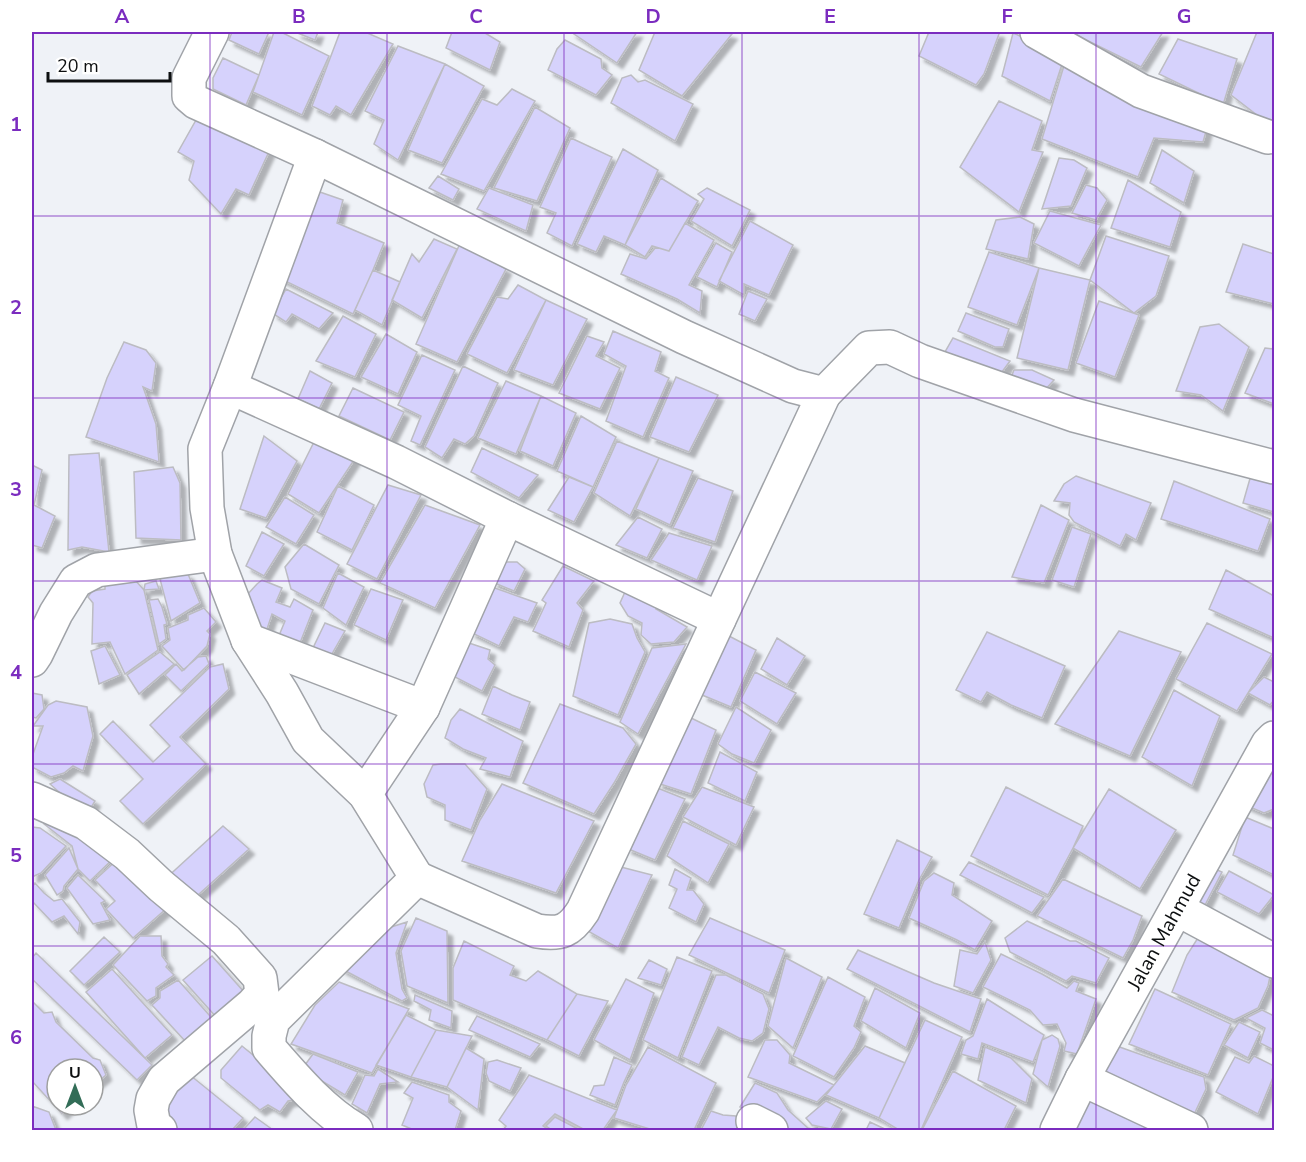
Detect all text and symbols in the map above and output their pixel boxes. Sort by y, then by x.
text: A [115,3,130,30]
text: B [292,3,306,30]
text: C [469,3,483,30]
text: D [645,3,661,30]
text: E [824,3,836,30]
text: F [1001,3,1013,30]
text: G [1177,3,1191,30]
scale bar [48,45,170,83]
text: 20 m [57,54,99,78]
text: 1 [10,111,22,138]
text: 2 [10,294,22,321]
text: 3 [10,476,22,503]
text: 4 [10,659,22,686]
text: 5 [10,842,22,869]
street label: Jalan Mahmud [1120,869,1207,996]
text: 6 [10,1024,22,1051]
north arrow [45,1057,105,1117]
text: U [69,1062,81,1084]

